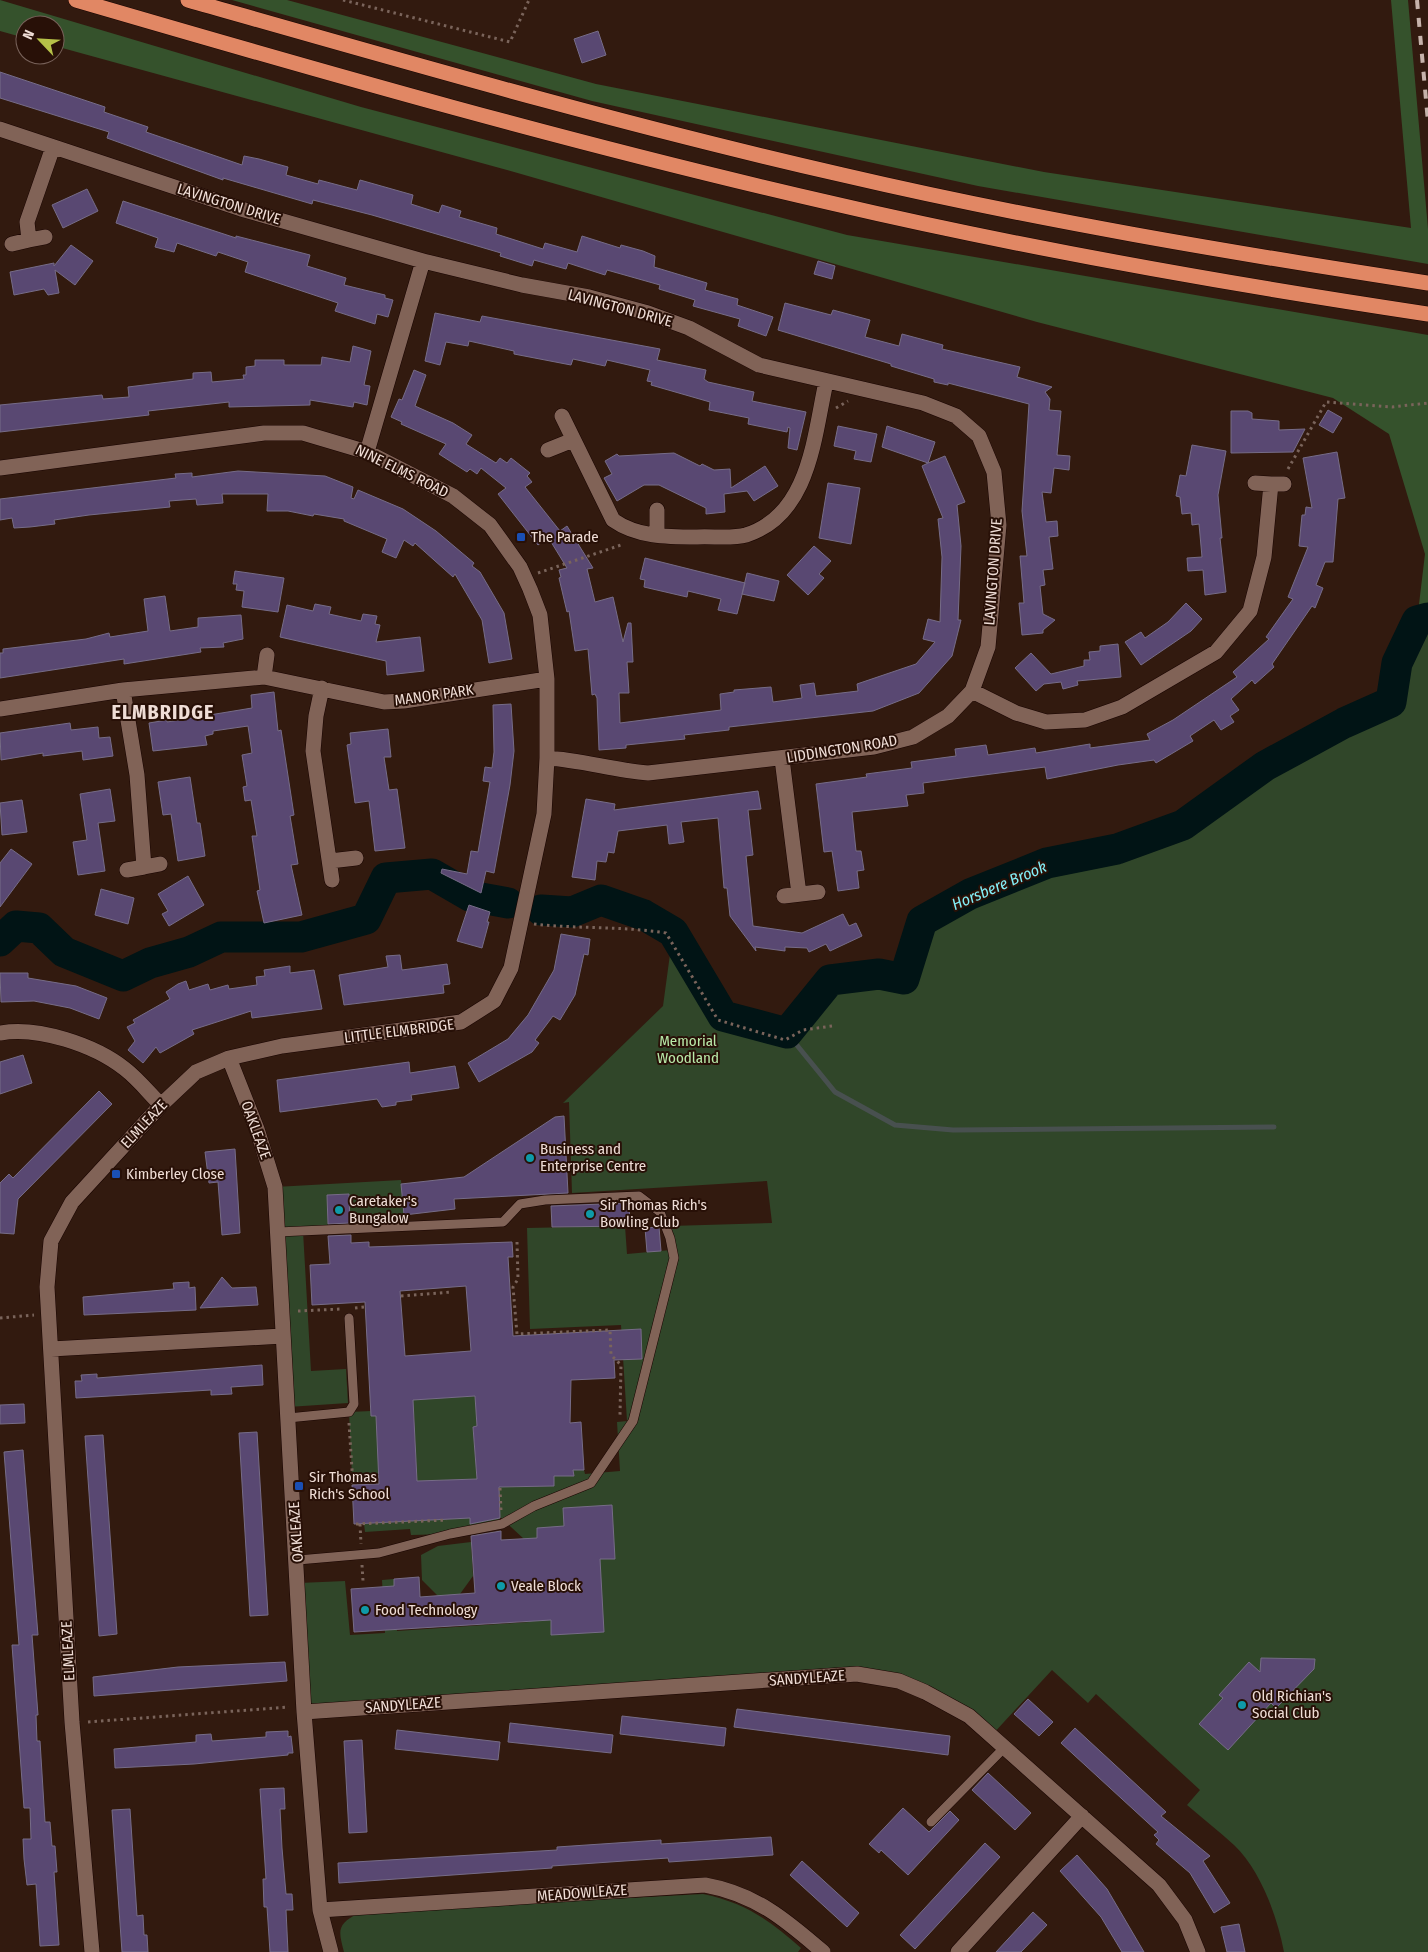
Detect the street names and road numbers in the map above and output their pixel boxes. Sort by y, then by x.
street label: LAVINGTON DRIVE [175,180,283,228]
street label: LAVINGTON DRIVE [566,285,674,331]
street label: NINE ELMS ROAD [352,441,452,501]
street label: LAVINGTON DRIVE [980,518,1006,626]
street label: MANOR PARK [393,681,475,709]
street label: LIDDINGTON ROAD [785,731,899,767]
street label: LITTLE ELMBRIDGE [343,1015,455,1047]
street label: ELMLEAZE [117,1096,171,1152]
street label: OAKLEAZE [237,1098,275,1162]
street label: OAKLEAZE [285,1501,307,1563]
street label: ELMLEAZE [57,1621,79,1681]
street label: SANDYLEAZE [769,1666,845,1690]
street label: SANDYLEAZE [365,1693,441,1717]
street label: MEADOWLEAZE [536,1881,628,1905]

